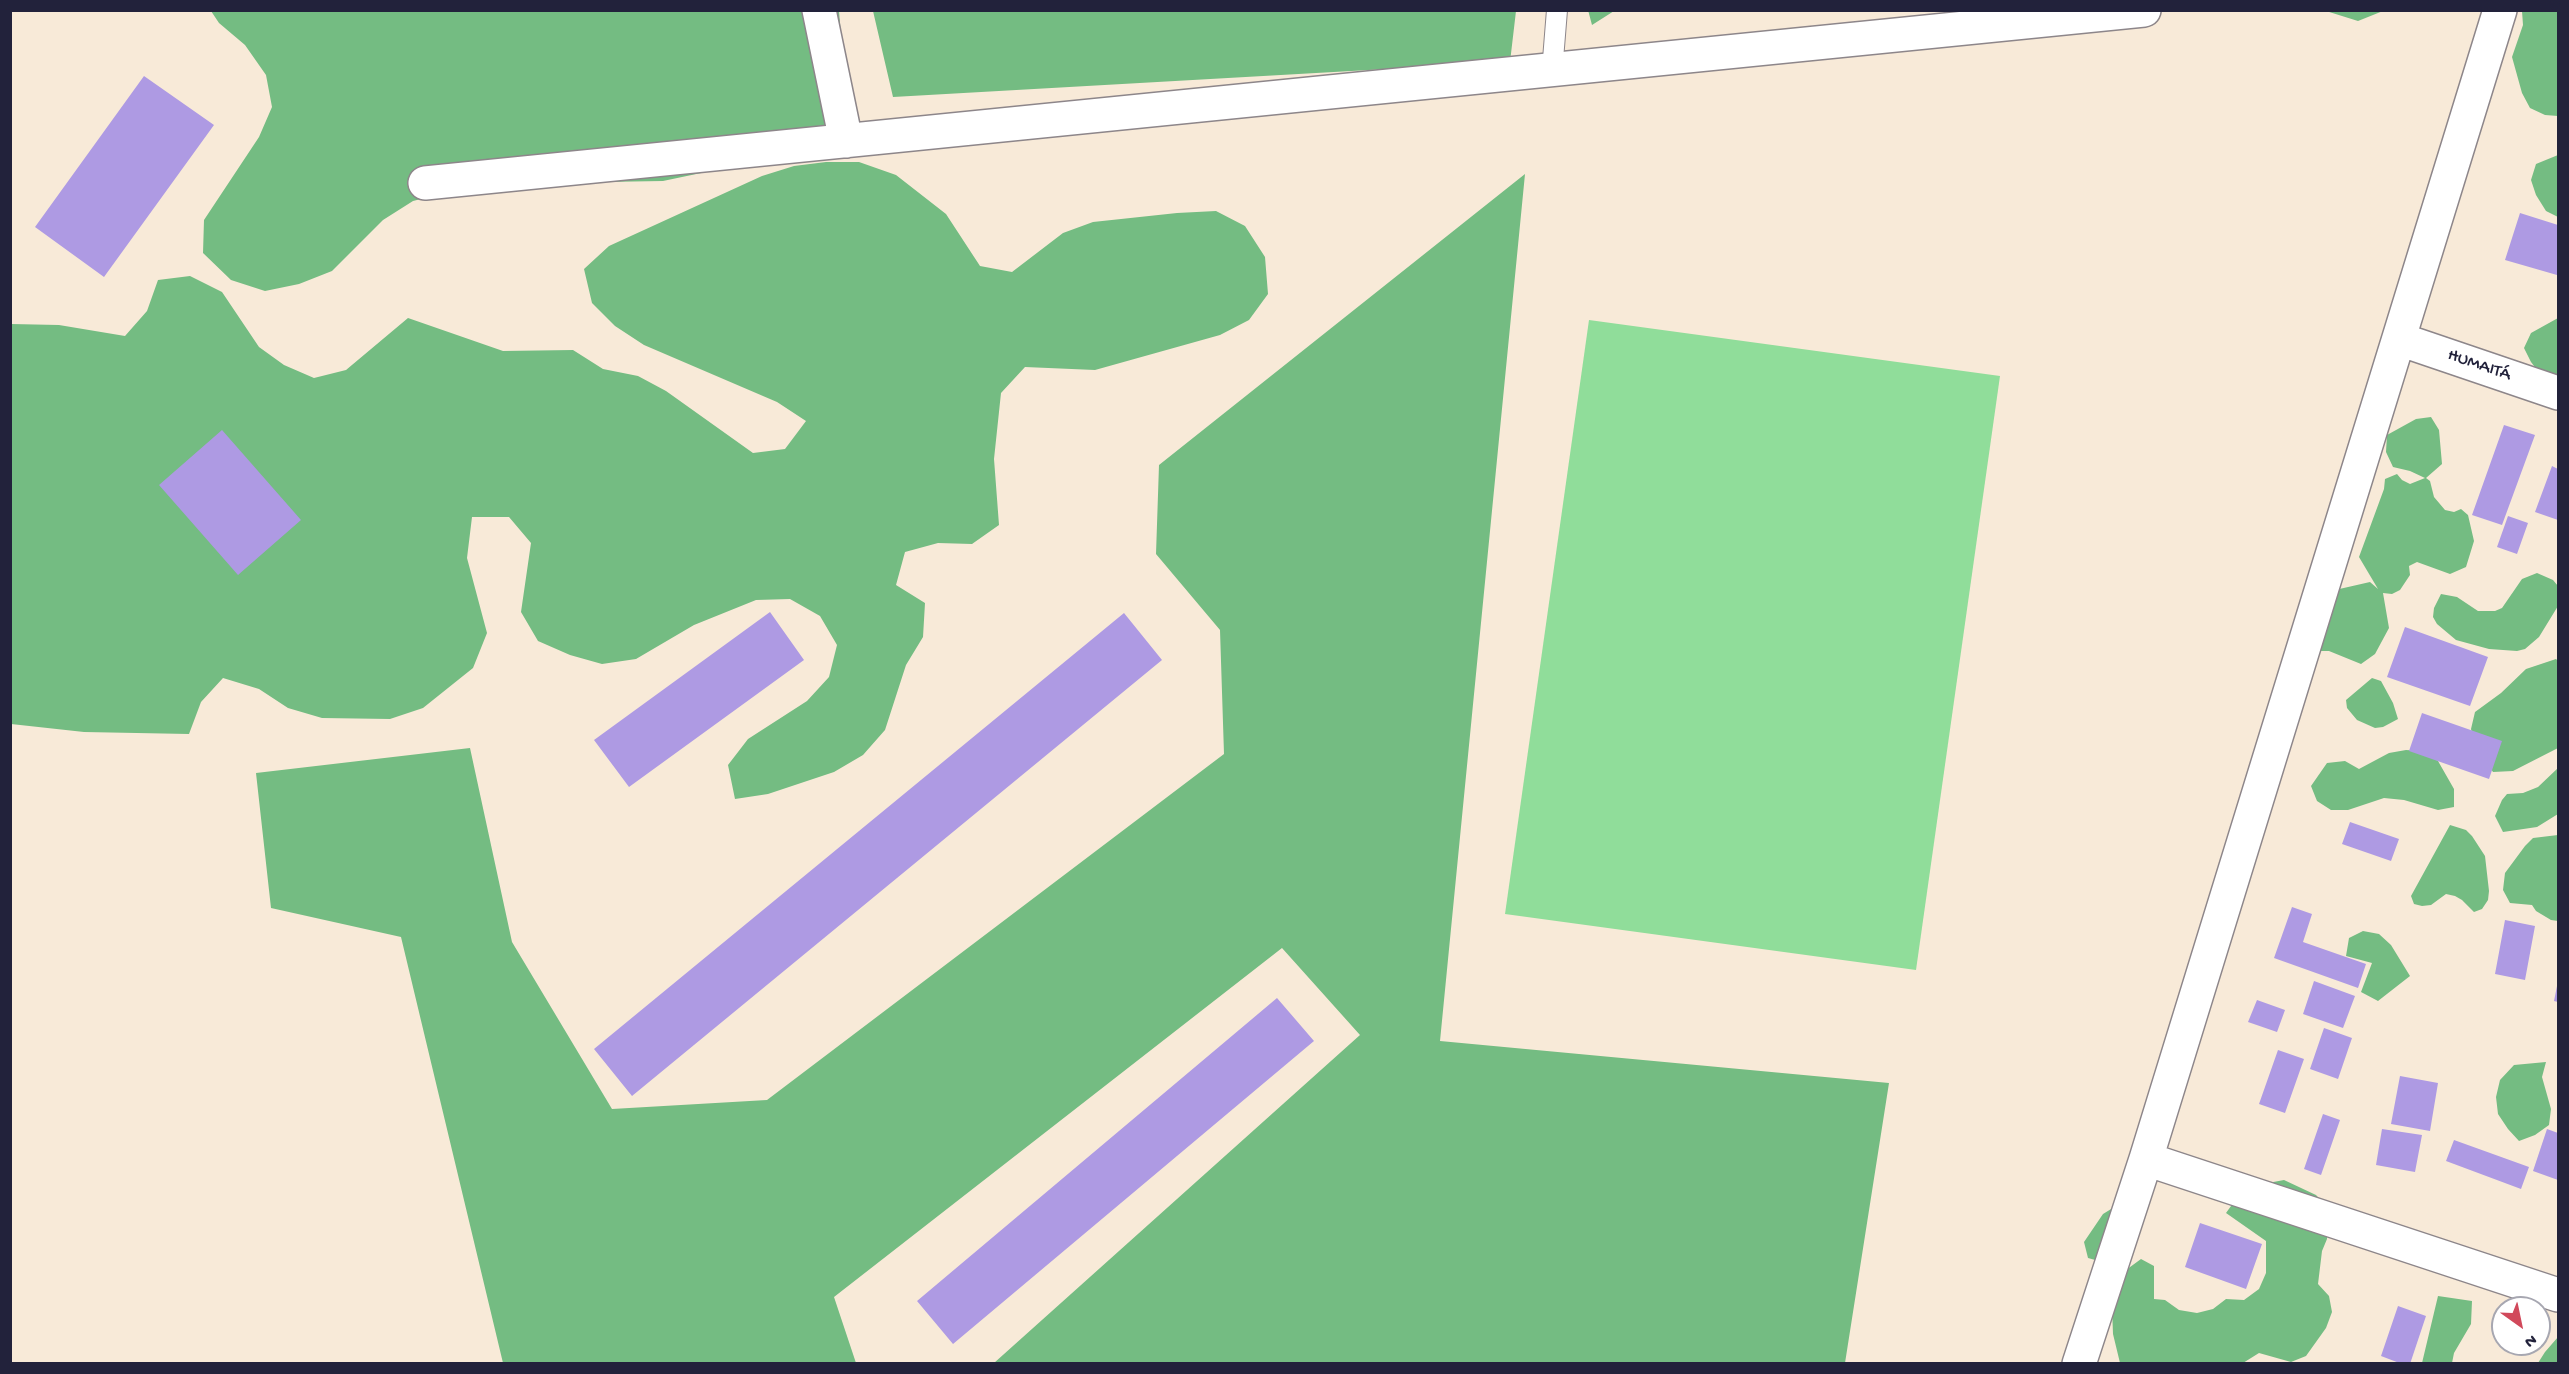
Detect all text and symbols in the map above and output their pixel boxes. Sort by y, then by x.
street label: HUMAITÁ [2444,345,2514,387]
north arrow [2491,1296,2551,1356]
text: N [2520,1329,2540,1351]

